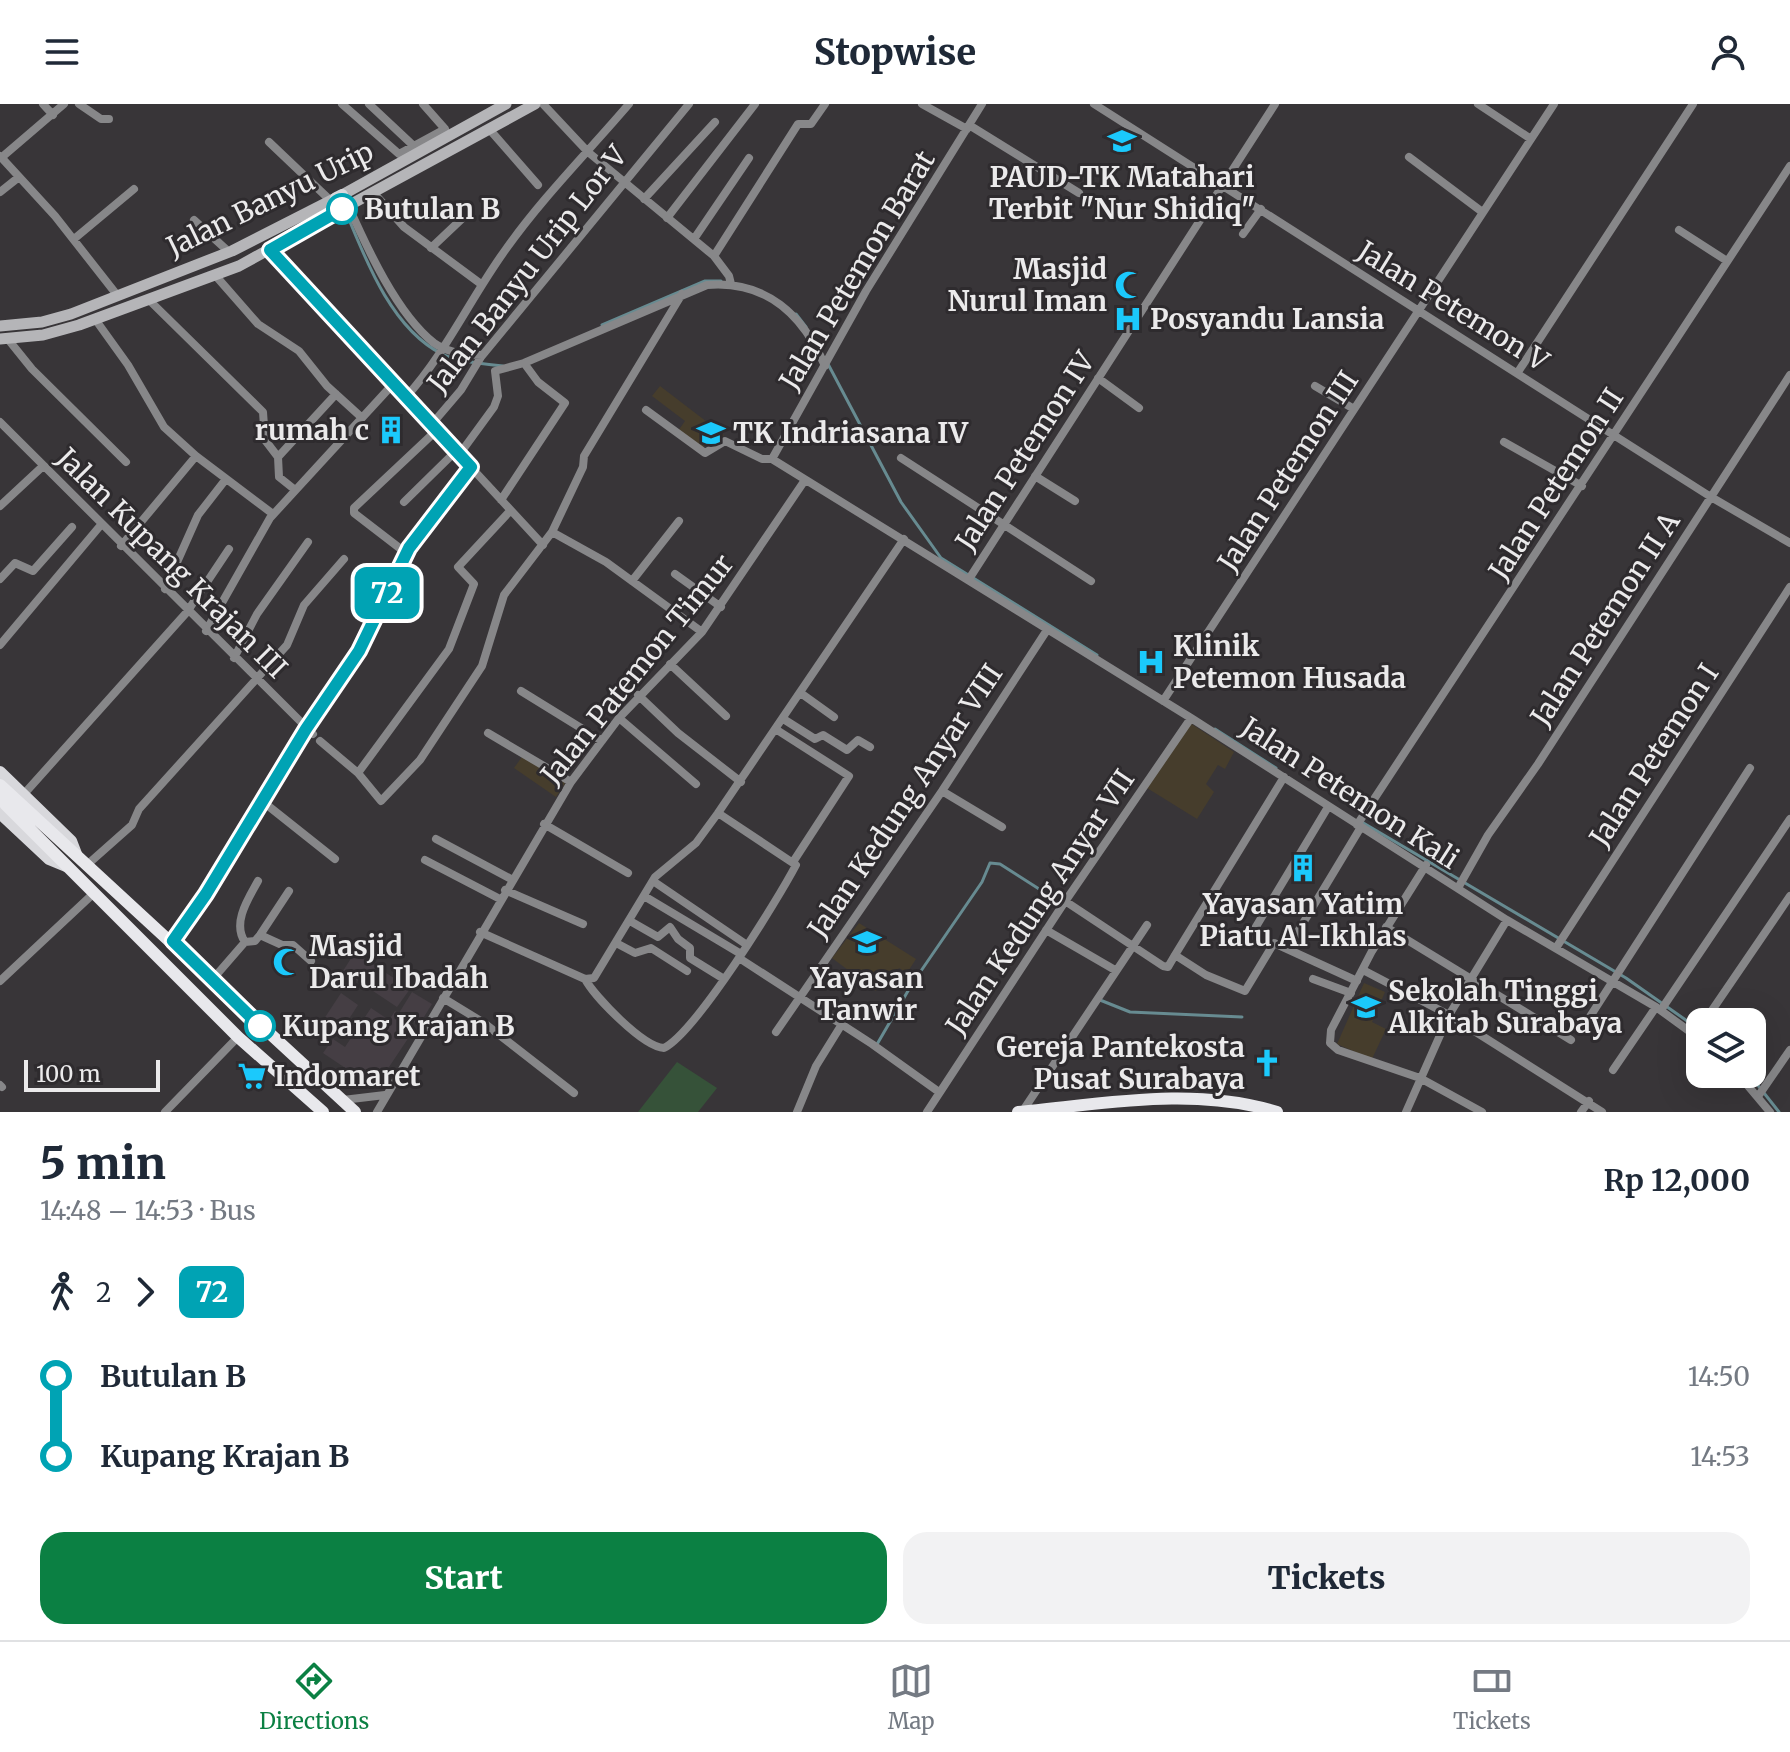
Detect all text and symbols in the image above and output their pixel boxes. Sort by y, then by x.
icon: menu [40,30,84,74]
text: Stopwise [814,30,976,75]
icon: person [1706,30,1750,74]
school or university icon: PAUD-TK Matahari Terbit "Nur Shidiq" [1107,126,1137,156]
street label: Jalan Banyu Urip [160,133,379,265]
street label: Jalan Banyu Urip Lor V [419,137,636,401]
street label: Jalan Petemon Barat [771,144,943,397]
place label: PAUD-TK Matahari Terbit "Nur Shidiq" [989,159,1255,227]
place label: Butulan B [364,191,500,227]
marker: Butulan B [327,194,357,224]
street label: Jalan Petemon V [1350,232,1556,380]
place label: Masjid Nurul Iman [948,251,1107,319]
mosque icon: Masjid Nurul Iman [1114,270,1144,300]
place label: Posyandu Lansia [1150,301,1385,337]
hospital icon: Posyandu Lansia [1113,304,1143,334]
street label: Jalan Petemon IV [947,344,1103,558]
street label: Jalan Petemon III [1209,364,1366,579]
street label: Jalan Petemon II [1480,382,1631,587]
place label: rumah c [255,412,369,448]
building icon: rumah c [376,415,406,445]
place label: TK Indriasana IV [733,415,969,451]
school or university icon: TK Indriasana IV [696,418,726,448]
street label: Jalan Kupang Krajan III [48,439,295,686]
street label: Jalan Petemon II A [1522,505,1688,733]
street label: Jalan Patemon Timur [532,547,741,792]
line badge: 72 [351,567,423,619]
text: 72 [371,575,403,611]
place label: Klinik Petemon Husada [1173,628,1407,696]
hospital icon: Klinik Petemon Husada [1136,647,1166,677]
street label: Jalan Kedung Anyar VIII [799,657,1010,946]
street label: Jalan Petemon I [1581,657,1726,854]
street label: Jalan Petemon Kali [1233,708,1466,877]
street label: Jalan Kedung Anyar VII [937,763,1142,1042]
building icon: Yayasan Yatim Piatu Al-Ikhlas [1288,853,1318,883]
place label: Yayasan Yatim Piatu Al-Ikhlas [1199,886,1407,954]
school or university icon: Yayasan Tanwir [852,927,882,957]
place label: Masjid Darul Ibadah [309,928,489,996]
mosque icon: Masjid Darul Ibadah [272,947,302,977]
place label: Yayasan Tanwir [810,960,923,1028]
place label: Sekolah Tinggi Alkitab Surabaya [1387,973,1623,1041]
school or university icon: Sekolah Tinggi Alkitab Surabaya [1351,992,1381,1022]
place label: Kupang Krajan B [282,1008,515,1044]
map controls [1686,1008,1766,1088]
button: layers [1686,1008,1766,1088]
marker: Kupang Krajan B [245,1011,275,1041]
place label: Gereja Pantekosta Pusat Surabaya [996,1029,1245,1097]
church icon: Gereja Pantekosta Pusat Surabaya [1252,1048,1282,1078]
scale bar [24,1056,160,1092]
place label: Indomaret [274,1058,421,1094]
text: 100 m [36,1060,101,1088]
supermarket icon: Indomaret [237,1061,267,1091]
text: 5 min [40,1136,166,1191]
text: Rp 12,000 [1604,1161,1750,1199]
text: 14:48 – 14:53 · Bus [40,1194,256,1227]
icon: walk [40,1270,84,1314]
icon: forward [123,1270,167,1314]
text: 72 [195,1274,228,1310]
text: 2 [96,1276,111,1309]
text: Butulan B [100,1357,246,1395]
text: 14:50 [1688,1360,1750,1393]
text: Kupang Krajan B [100,1437,349,1475]
text: 14:53 [1690,1440,1750,1473]
button: Start [40,1532,887,1624]
button: Tickets [903,1532,1750,1624]
tab: Directions [259,1659,369,1735]
tab: Map [888,1659,935,1735]
tab: Tickets [1453,1659,1531,1735]

